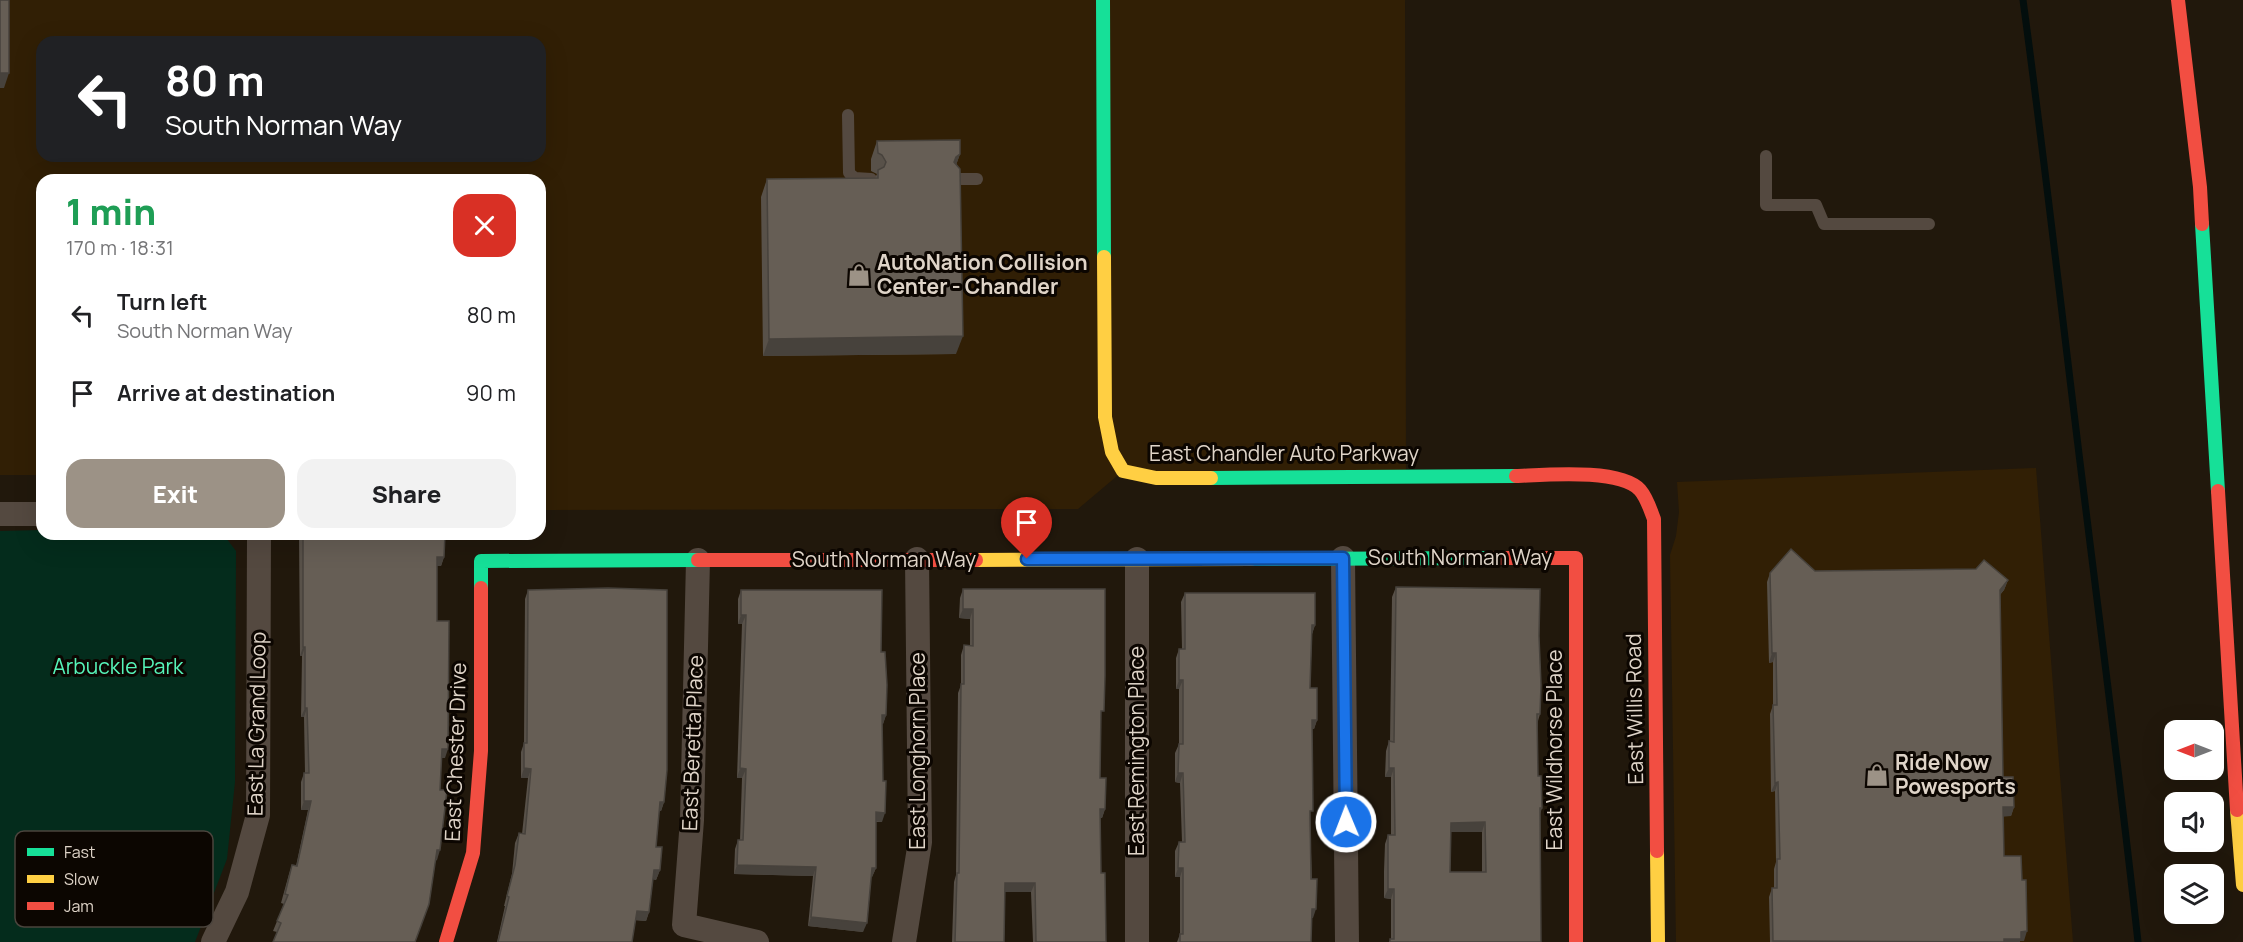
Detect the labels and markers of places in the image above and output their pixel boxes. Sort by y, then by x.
place label: AutoNation Collision Center - Chandler [877,248,1088,300]
shop icon: AutoNation Collision Center - Chandler [846,262,872,288]
pin [1001,497,1052,559]
place label: Ride Now Powesports [1895,748,2016,800]
shop icon: Ride Now Powesports [1864,762,1890,788]

